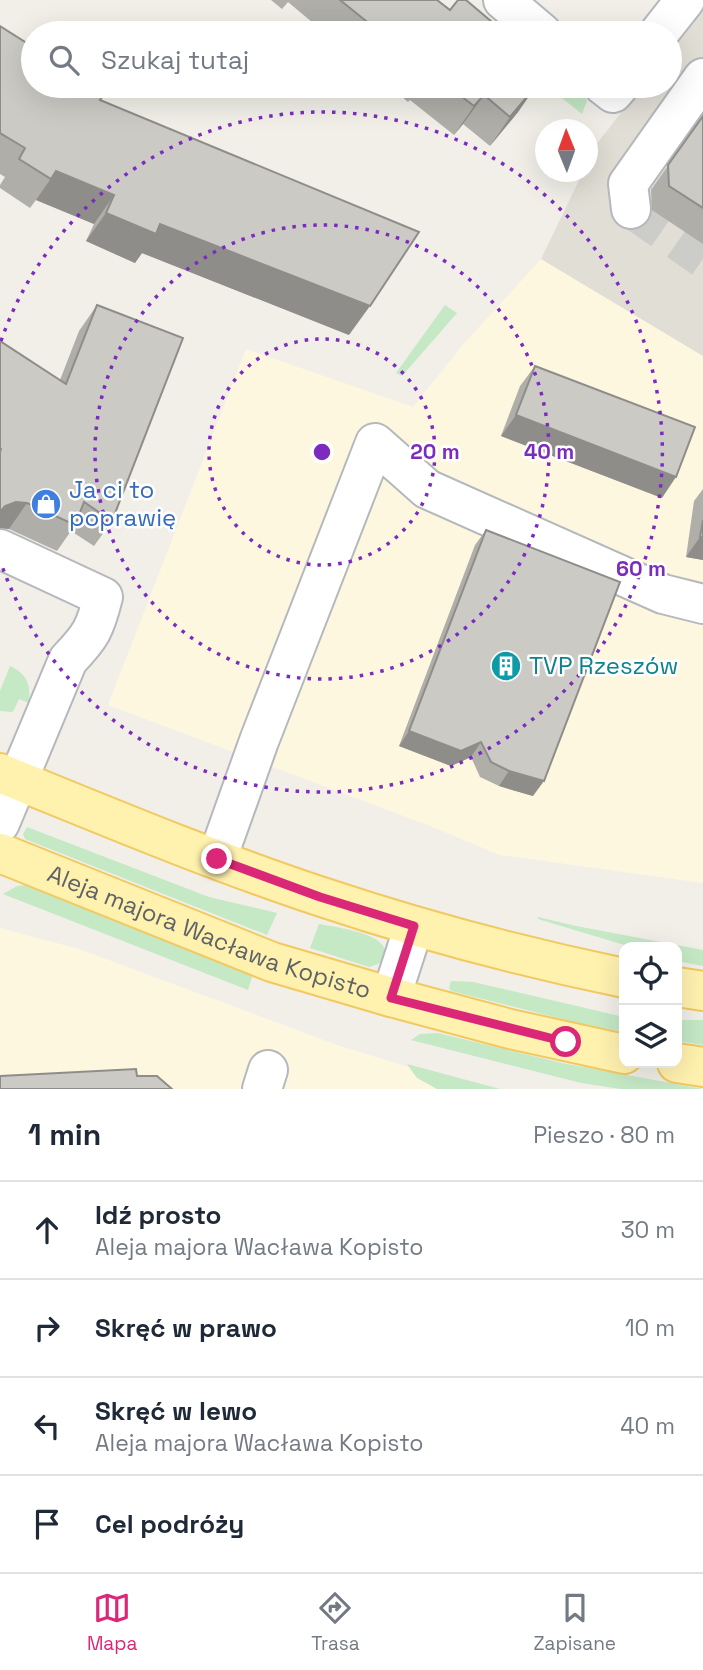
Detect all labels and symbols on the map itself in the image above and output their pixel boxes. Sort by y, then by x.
north arrow [535,119,598,182]
text: 20 m [410,438,460,465]
text: 40 m [524,438,574,465]
centre of rings [310,440,334,464]
place label: Ja ci to poprawię [69,474,176,533]
shop icon: Ja ci to poprawię [29,487,63,521]
text: 60 m [616,555,666,582]
building icon: TVP Rzeszów [489,649,523,683]
place label: TVP Rzeszów [529,650,678,681]
route end [201,843,232,874]
street label: Aleja majora Wacława Kopisto [43,858,375,1005]
route start [550,1026,581,1057]

